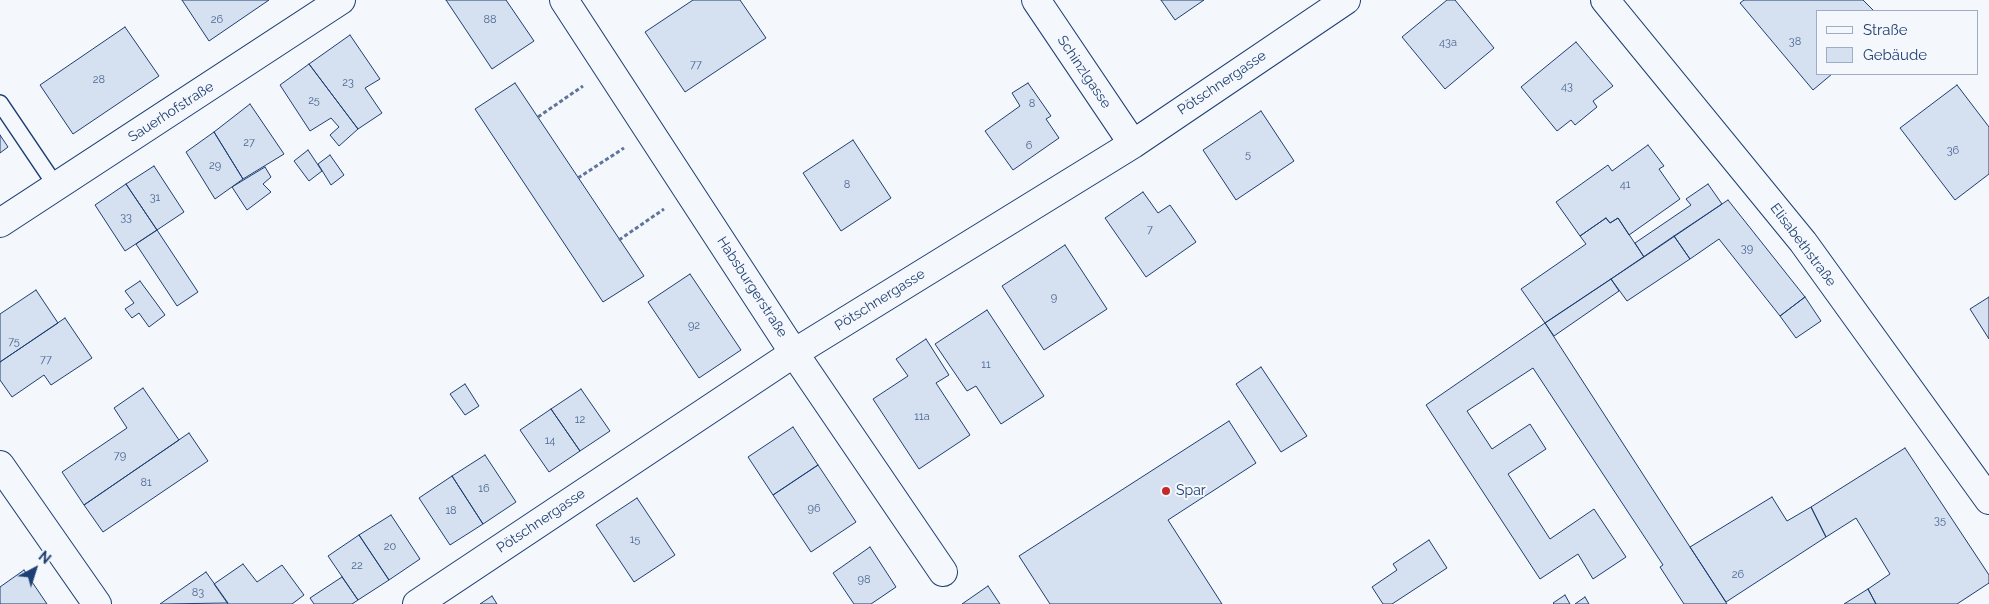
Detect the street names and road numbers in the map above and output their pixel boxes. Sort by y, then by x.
street label: Schinzlgasse [1053,32,1115,112]
street label: Pötschnergasse [1175,47,1269,119]
street label: Sauerhofstraße [125,78,217,146]
street label: Elisabethstraße [1766,200,1840,290]
street label: Habsburgerstraße [713,234,791,340]
street label: Pötschnergasse [832,266,928,334]
street label: Pötschnergasse [494,485,588,557]

